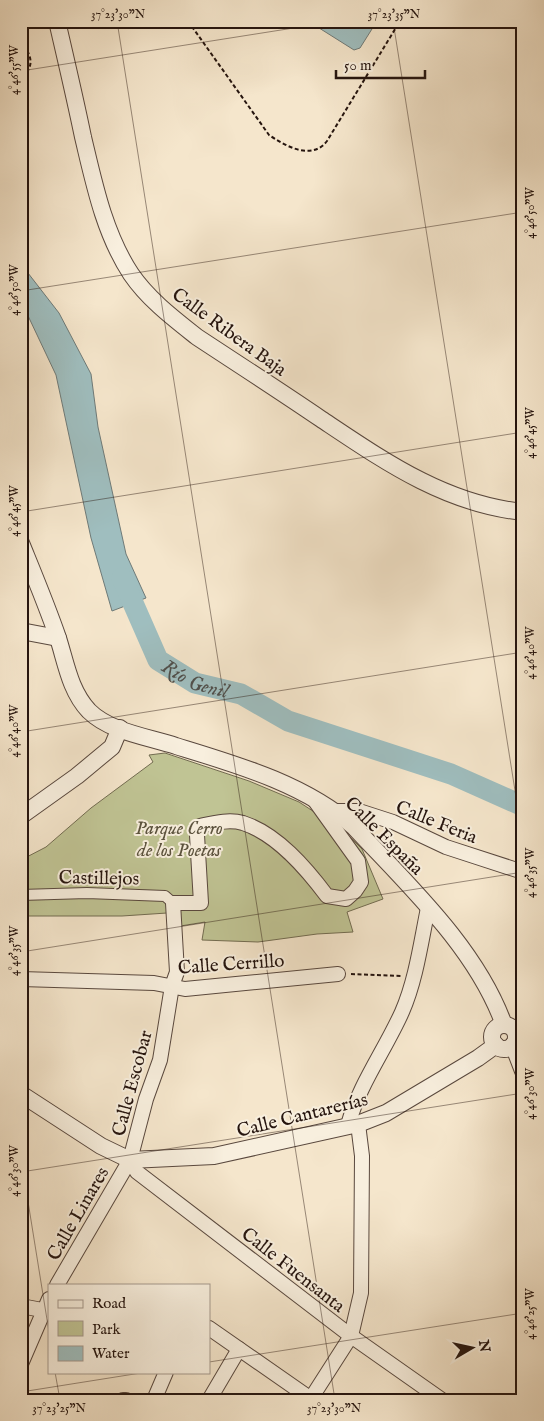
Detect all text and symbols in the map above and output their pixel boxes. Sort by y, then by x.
text: 37°23'30"N [91,7,146,22]
text: 37°23'35"N [368,7,421,22]
text: 4°46'55"W [7,44,22,95]
scale bar [336,48,425,80]
text: 50 m [344,56,372,75]
text: 4°46'50"W [523,187,538,239]
text: 4°46'50"W [7,264,22,316]
street label: Calle Ribera Baja [167,283,292,383]
text: 4°46'45"W [523,407,538,459]
text: 4°46'45"W [7,485,22,537]
text: 4°46'40"W [523,626,538,680]
water label: Río Genil [157,654,233,705]
text: 4°46'40"W [7,704,22,758]
street label: Calle España [339,792,429,881]
street label: Calle Feria [392,796,481,850]
park label: Parque Cerro de los Poetas [135,817,223,863]
text: 4°46'35"W [523,847,538,898]
street label: Castillejos [58,866,139,892]
text: 4°46'35"W [7,925,22,976]
street label: Calle Cerrillo [177,949,285,981]
street label: Calle Escobar [107,1028,159,1139]
text: 4°46'30"W [523,1068,538,1120]
street label: Calle Cantarerías [234,1088,371,1144]
text: 4°46'30"W [7,1145,22,1197]
street label: Calle Linares [42,1163,115,1265]
street label: Calle Fuensanta [236,1223,350,1319]
legend [48,1284,210,1374]
text: 4°46'25"W [523,1288,538,1340]
text: Road [92,1294,127,1313]
text: Park [92,1320,122,1339]
north arrow [446,1324,496,1374]
text: N [474,1338,494,1354]
text: Water [92,1344,130,1363]
text: 37°23'25"N [32,1401,86,1416]
text: 37°23'30"N [307,1401,362,1416]

